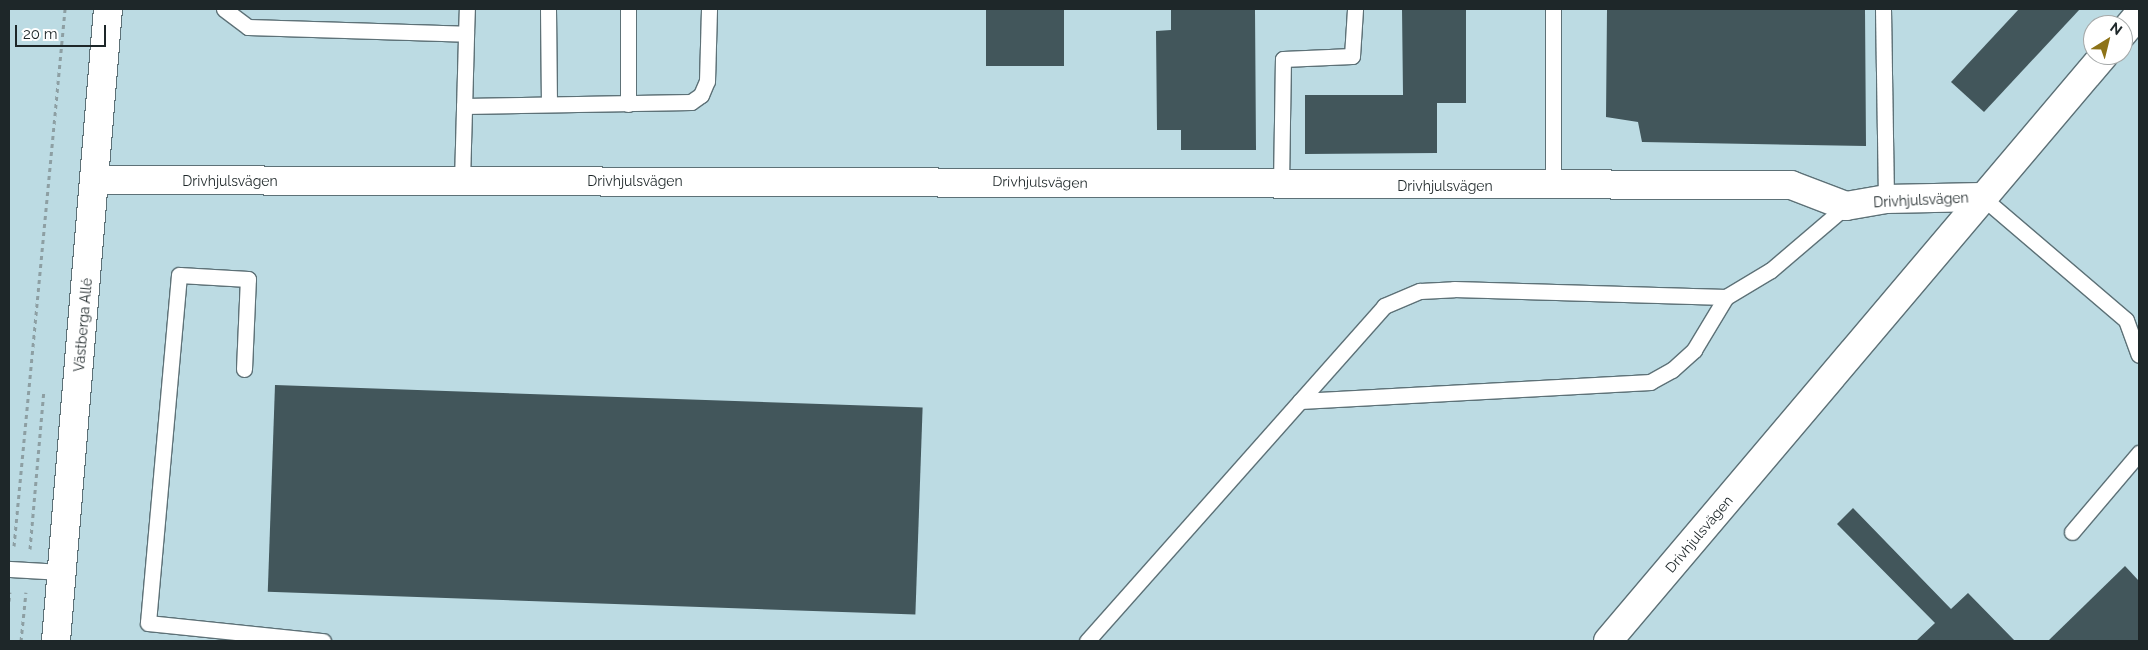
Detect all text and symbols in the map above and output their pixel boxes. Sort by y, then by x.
scale bar [18,15,109,47]
north arrow [2083,15,2133,65]
text: N [2107,19,2125,38]
text: 20 m [23,25,58,43]
street label: Drivhjulsvägen [182,173,278,189]
street label: Drivhjulsvägen [587,173,683,189]
street label: Drivhjulsvägen [992,173,1088,191]
street label: Drivhjulsvägen [1397,178,1493,194]
street label: Drivhjulsvägen [1873,189,1969,211]
street label: Västberga Allé [71,277,95,373]
street label: Drivhjulsvägen [1662,492,1736,576]

